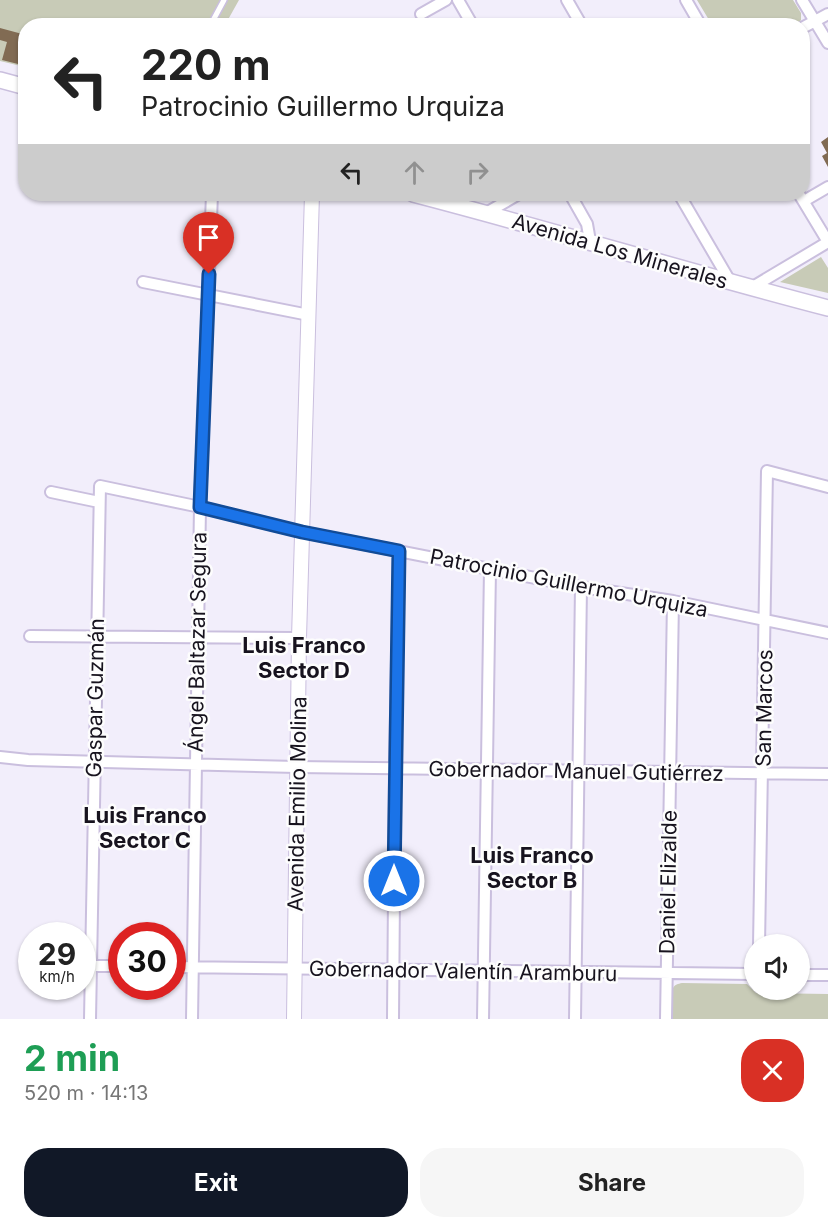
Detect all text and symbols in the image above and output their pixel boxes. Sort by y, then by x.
text: 220 m [141,39,271,90]
icon: left [42,42,120,120]
text: Patrocinio Guillermo Urquiza [141,90,505,123]
icon: left [335,156,368,189]
icon: ahead [398,156,431,189]
icon: right [461,156,494,189]
street label: Avenida Los Minerales [509,208,731,294]
pin [183,212,234,274]
icon: arrive [192,221,225,254]
street label: Ángel Baltazar Segura [182,531,211,753]
street label: Patrocinio Guillermo Urquiza [428,544,710,622]
street label: Gaspar Guzmán [81,618,109,778]
district label: Luis Franco Sector D [242,632,366,683]
street label: San Marcos [750,649,778,767]
street label: Avenida Emilio Molina [283,696,311,912]
street label: Gobernador Manuel Gutiérrez [428,756,724,786]
district label: Luis Franco Sector C [83,802,207,853]
street label: Daniel Elizalde [654,810,682,954]
district label: Luis Franco Sector B [470,842,594,893]
position arrow [362,849,426,913]
speed limit sign: 30 [108,922,186,1000]
map controls [744,934,810,1000]
button: sound [744,934,810,1000]
text: 29 [38,936,76,972]
street label: Gobernador Valentín Aramburu [309,956,617,986]
text: km/h [39,967,75,986]
text: 2 min [24,1036,120,1080]
button: close [741,1039,804,1102]
text: 520 m · 14:13 [24,1081,148,1105]
button: Exit [24,1148,408,1217]
button: Share [420,1148,804,1217]

